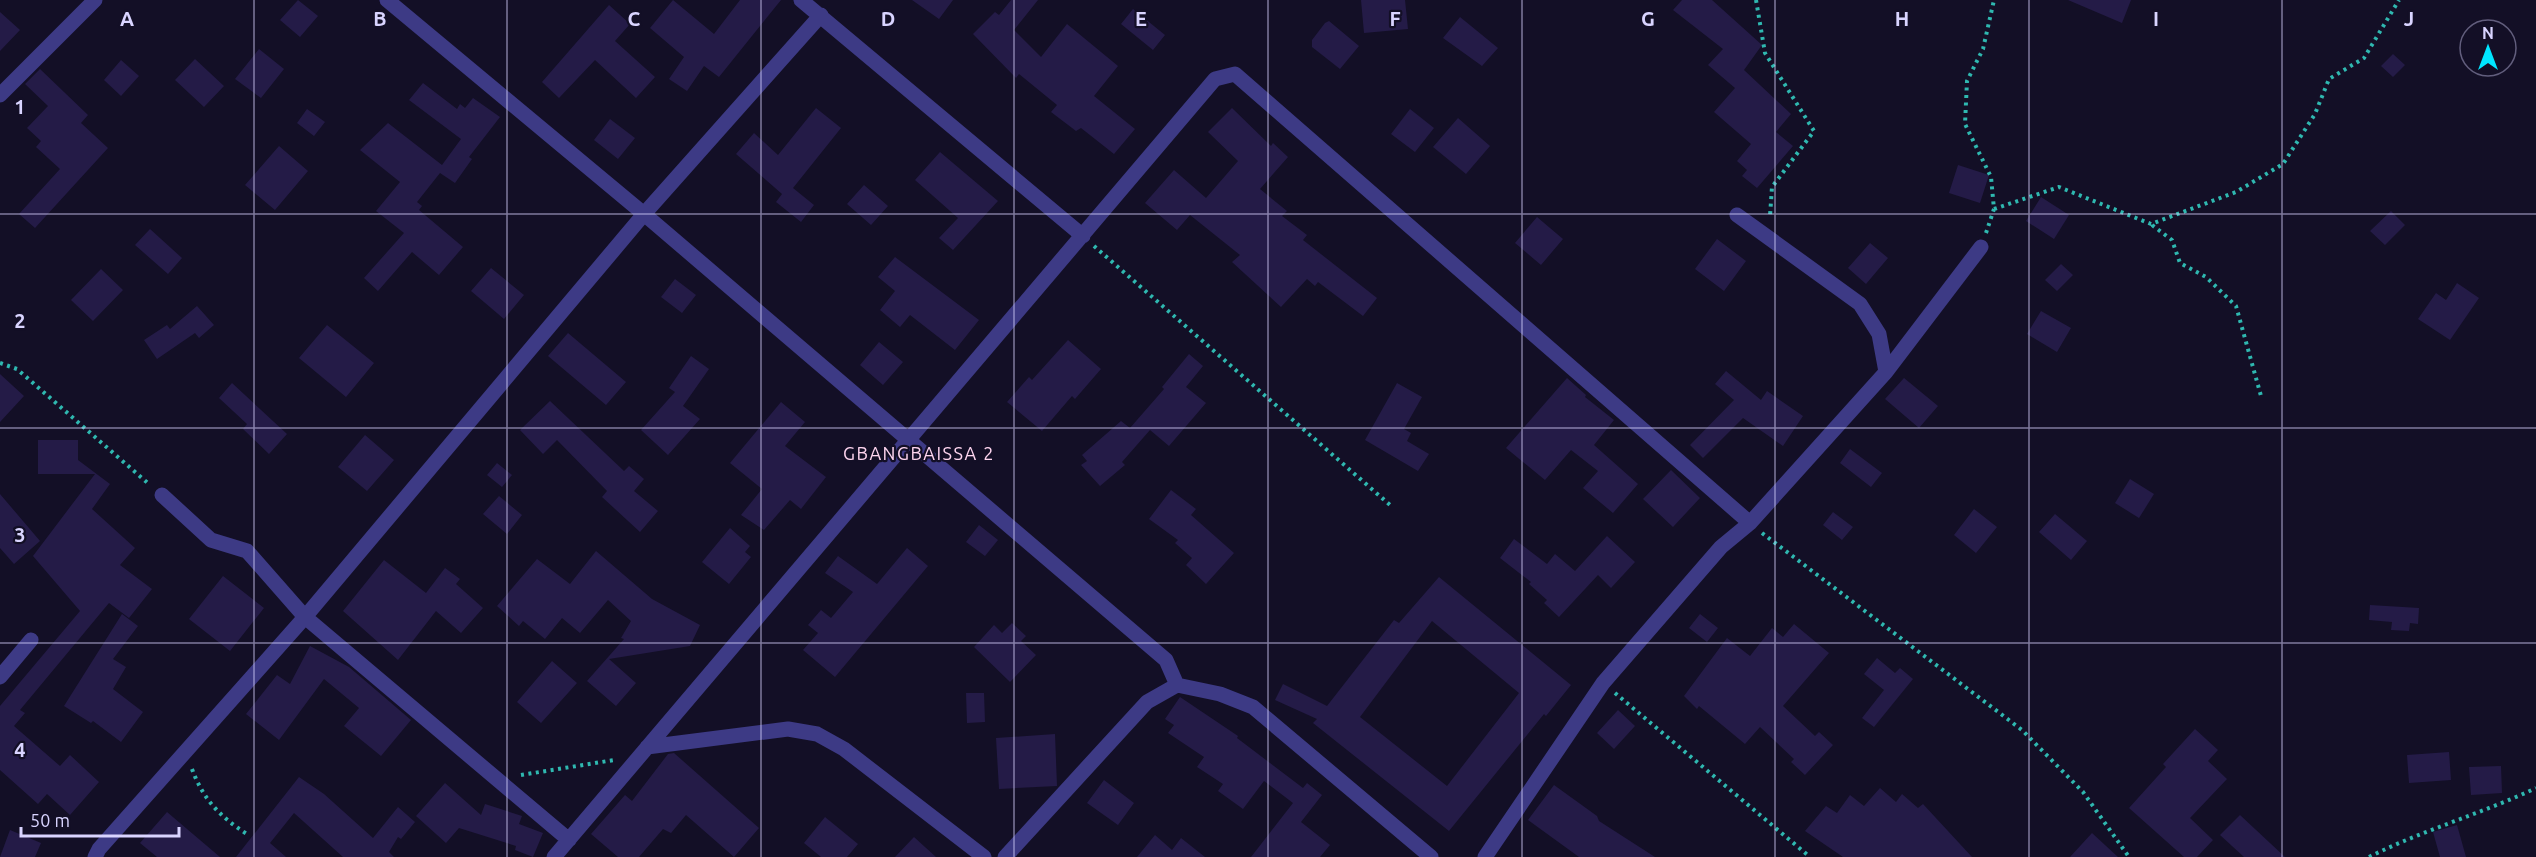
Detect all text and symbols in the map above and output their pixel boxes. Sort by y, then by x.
text: A [120,7,134,30]
text: B [373,7,387,30]
text: C [628,7,641,30]
text: D [881,7,895,30]
text: E [1135,7,1147,30]
text: F [1389,7,1401,30]
text: G [1641,7,1655,30]
text: H [1895,7,1909,30]
text: I [2153,7,2159,30]
text: J [2404,7,2414,30]
north arrow [2458,18,2518,78]
text: N [2482,24,2494,42]
text: 1 [14,95,26,118]
text: 2 [14,309,26,332]
district label: GBANGBAISSA 2 [843,443,995,463]
text: 3 [14,523,26,546]
text: 4 [14,738,26,761]
scale bar [21,800,178,838]
text: 50 m [30,810,70,830]

